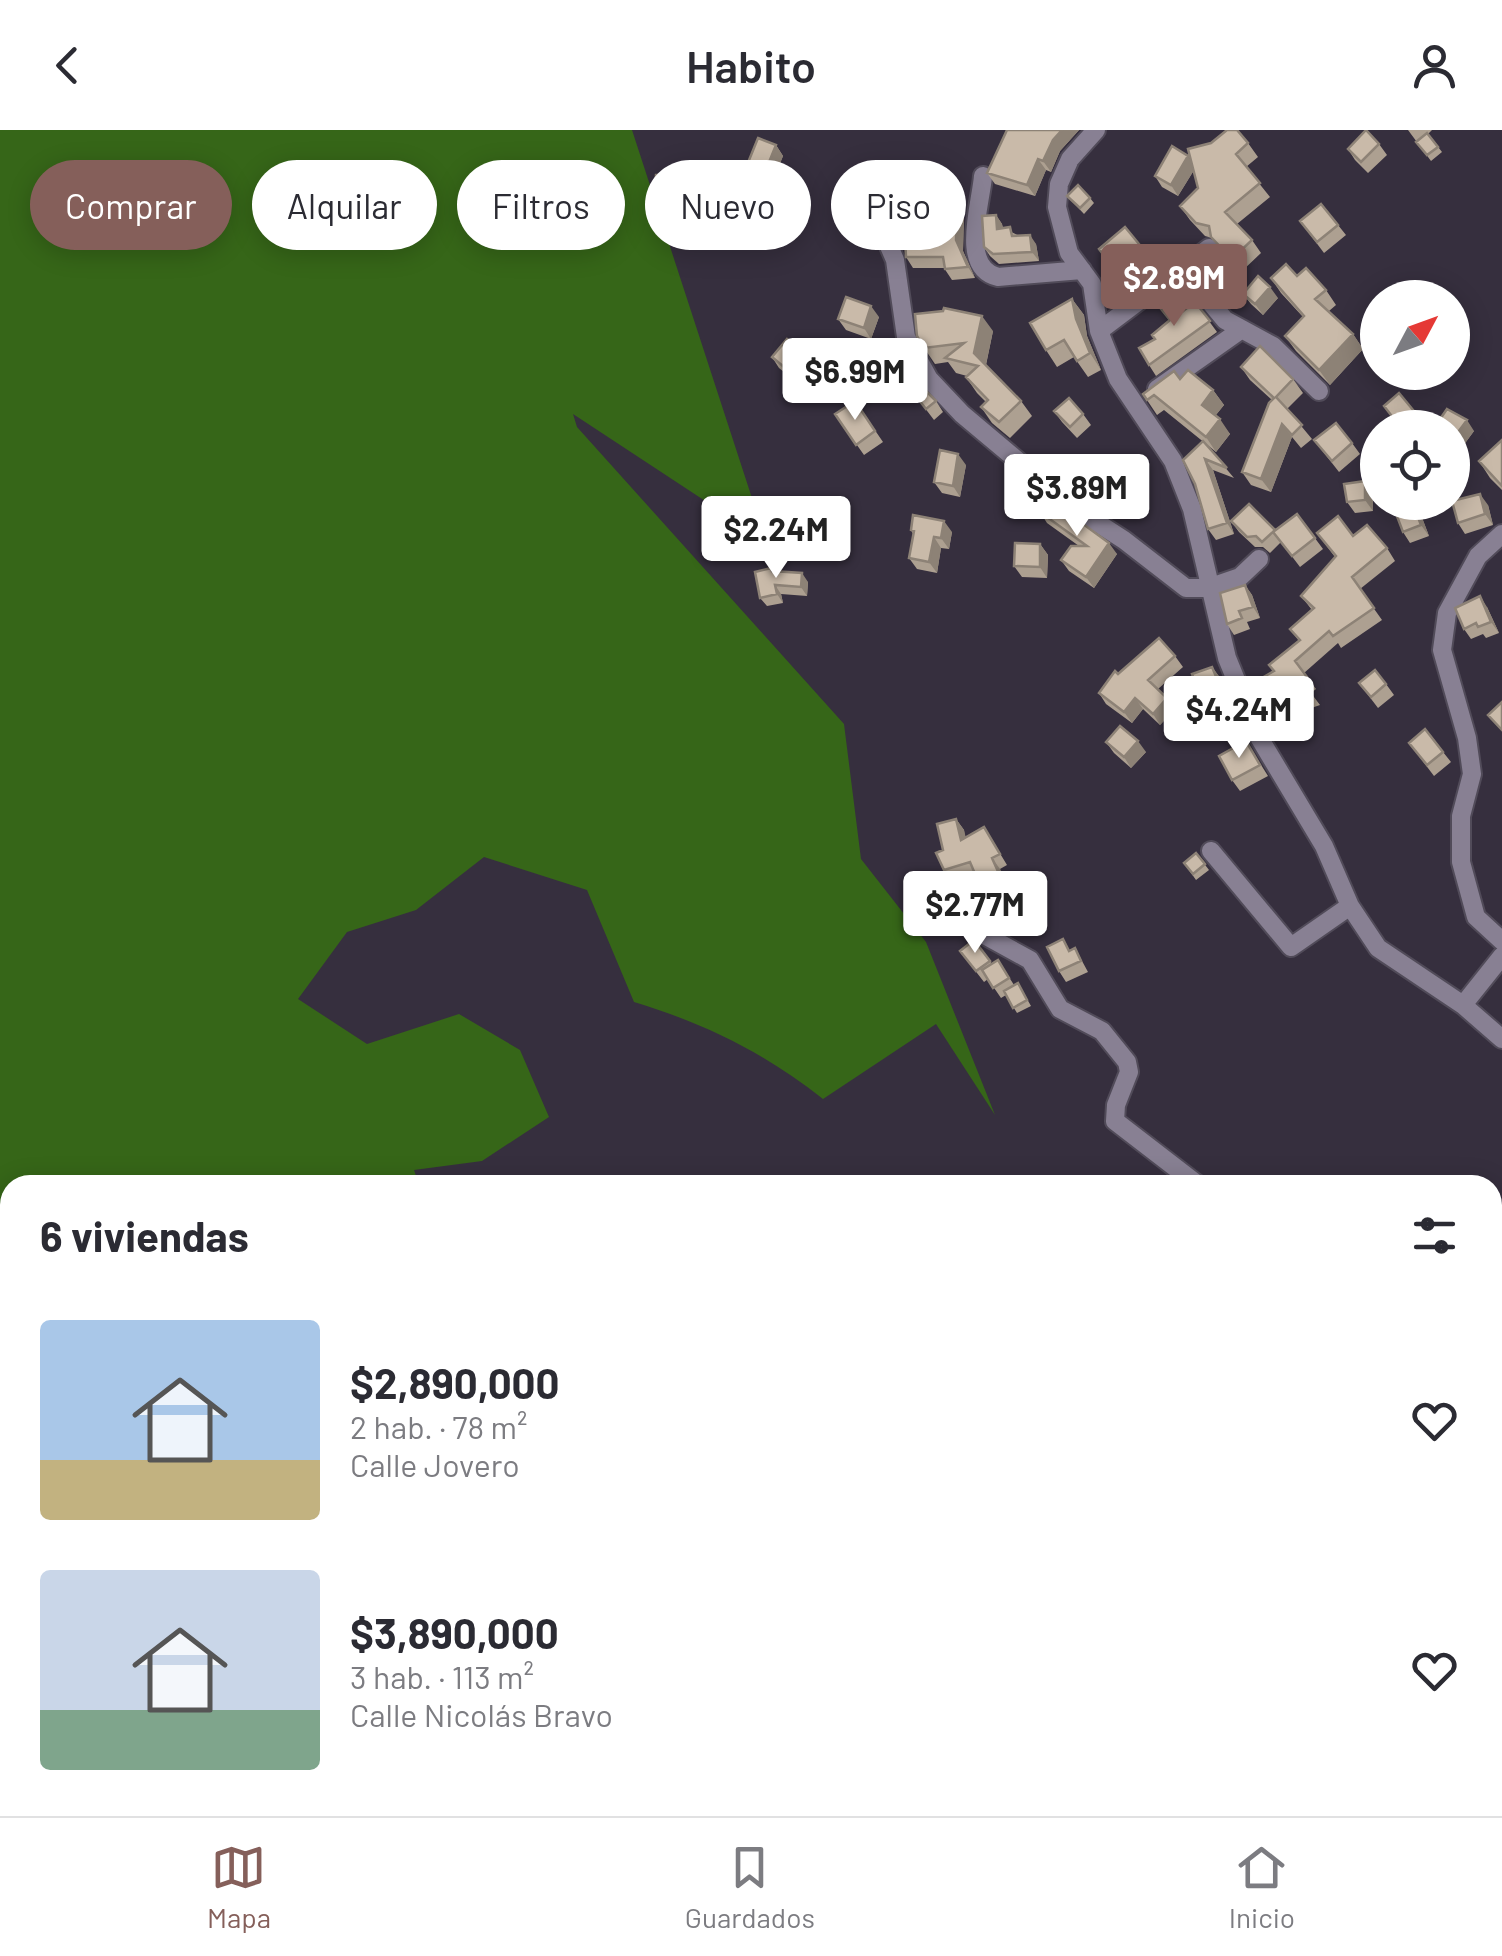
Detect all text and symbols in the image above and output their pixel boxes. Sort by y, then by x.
icon: back [40,38,95,93]
text: Habito [686,38,816,92]
icon: person [1407,38,1462,93]
chip: Comprar [30,160,232,250]
chip: Alquilar [252,160,437,250]
chip: Filtros [457,160,625,250]
chip: Nuevo [645,160,811,250]
chip: Piso [831,160,966,250]
pin: $2.89M [1093,244,1255,329]
text: $2.89M [1123,257,1225,295]
north arrow [1360,280,1470,390]
map controls [1360,280,1470,520]
pin: $6.99M [774,338,936,423]
text: $6.99M [805,351,906,389]
button: locate [1360,410,1470,520]
pin: $3.89M [996,454,1158,539]
text: $3.89M [1026,467,1128,505]
pin: $2.24M [695,496,857,581]
text: $2.24M [723,509,829,547]
pin: $4.24M [1158,676,1320,761]
text: $4.24M [1186,689,1292,727]
pin: $2.77M [894,871,1056,956]
text: $2.77M [925,884,1025,922]
icon: filters [1407,1208,1462,1263]
text: 6 viviendas [40,1210,249,1260]
text: $2,890,000 [350,1357,560,1407]
icon: home [120,1360,240,1480]
icon: heart [1407,1393,1462,1448]
text: 2 hab. · 78 m² [350,1407,527,1445]
text: Calle Jovero [350,1445,520,1483]
text: $3,890,000 [350,1607,559,1657]
icon: home [120,1610,240,1730]
icon: heart [1407,1643,1462,1698]
text: 3 hab. · 113 m² [350,1657,534,1695]
text: Calle Nicolás Bravo [350,1695,613,1733]
tab: Mapa [207,1840,271,1934]
tab: Guardados [685,1840,815,1934]
tab: Inicio [1229,1840,1295,1934]

